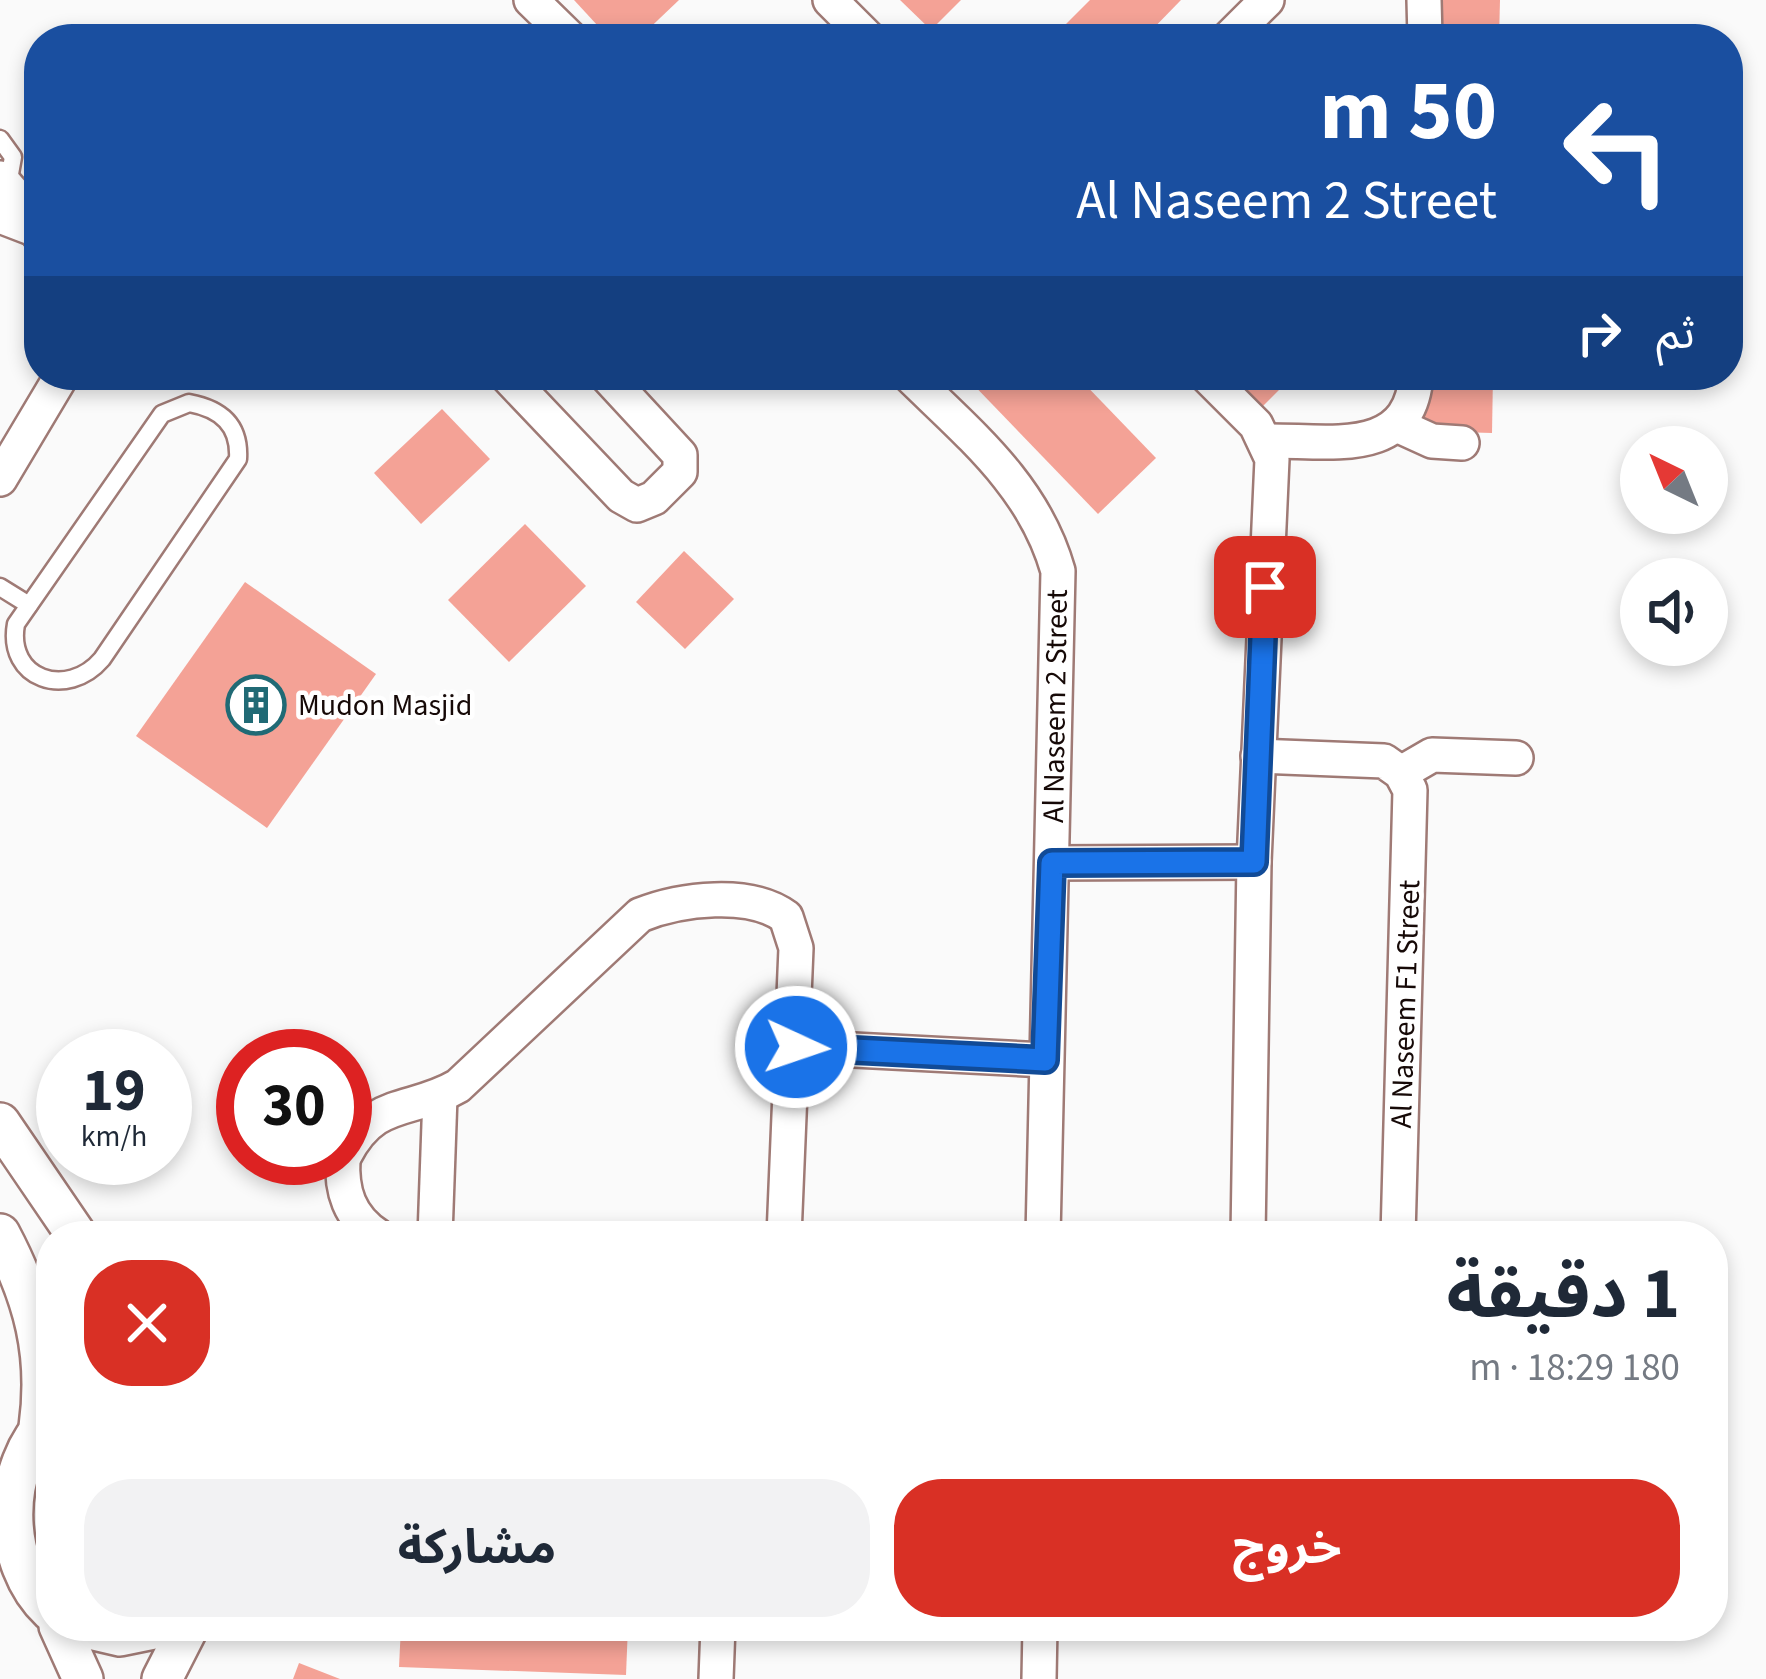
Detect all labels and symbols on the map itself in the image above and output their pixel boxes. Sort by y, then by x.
north arrow [1620,426,1728,534]
pin [1214,536,1316,638]
street label: Al Naseem 2 Street [1032,589,1079,823]
building icon: Mudon Masjid [225,674,287,736]
place label: Mudon Masjid [298,684,472,727]
street label: Al Naseem F1 Street [1380,879,1431,1129]
position arrow [733,984,859,1110]
speed limit sign: 30 [216,1029,372,1185]

